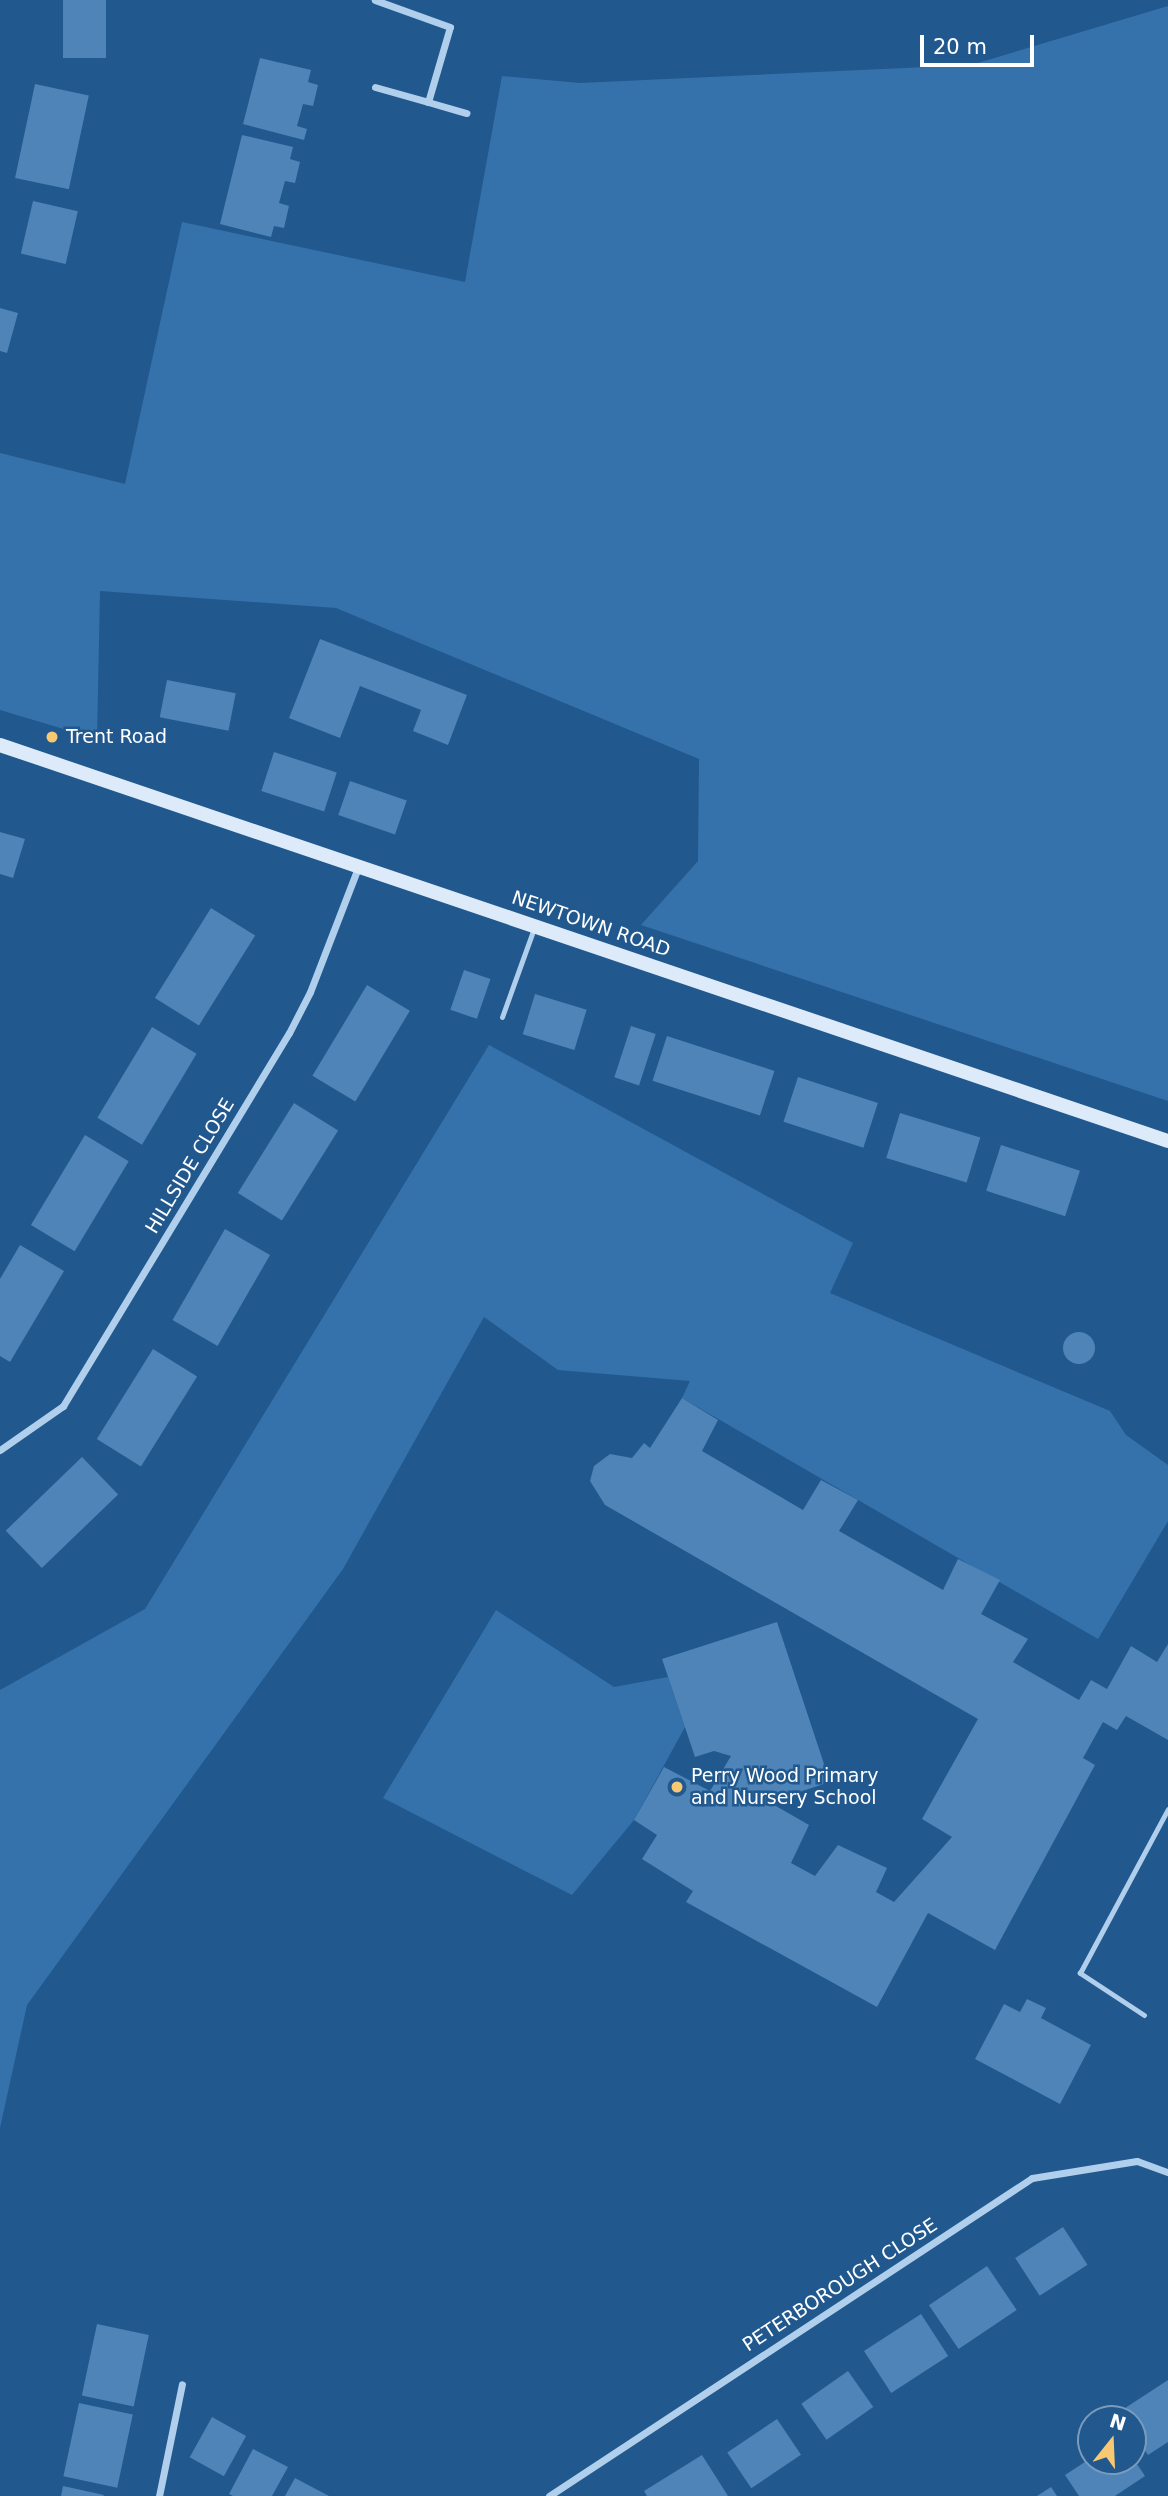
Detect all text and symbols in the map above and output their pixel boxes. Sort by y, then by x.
scale bar [923,21,1037,65]
text: 20 m [933,35,987,59]
place label: Trent Road [66,726,167,748]
marker: Trent Road [44,729,60,745]
street label: NEWTOWN ROAD [509,886,673,962]
street label: HILLSIDE CLOSE [141,1094,239,1238]
place label: Perry Wood Primary and Nursery School [691,1765,878,1809]
marker: Perry Wood Primary and Nursery School [669,1779,685,1795]
street label: PETERBOROUGH CLOSE [739,2214,941,2356]
north arrow [1077,2405,1147,2475]
text: N [1107,2409,1129,2435]

